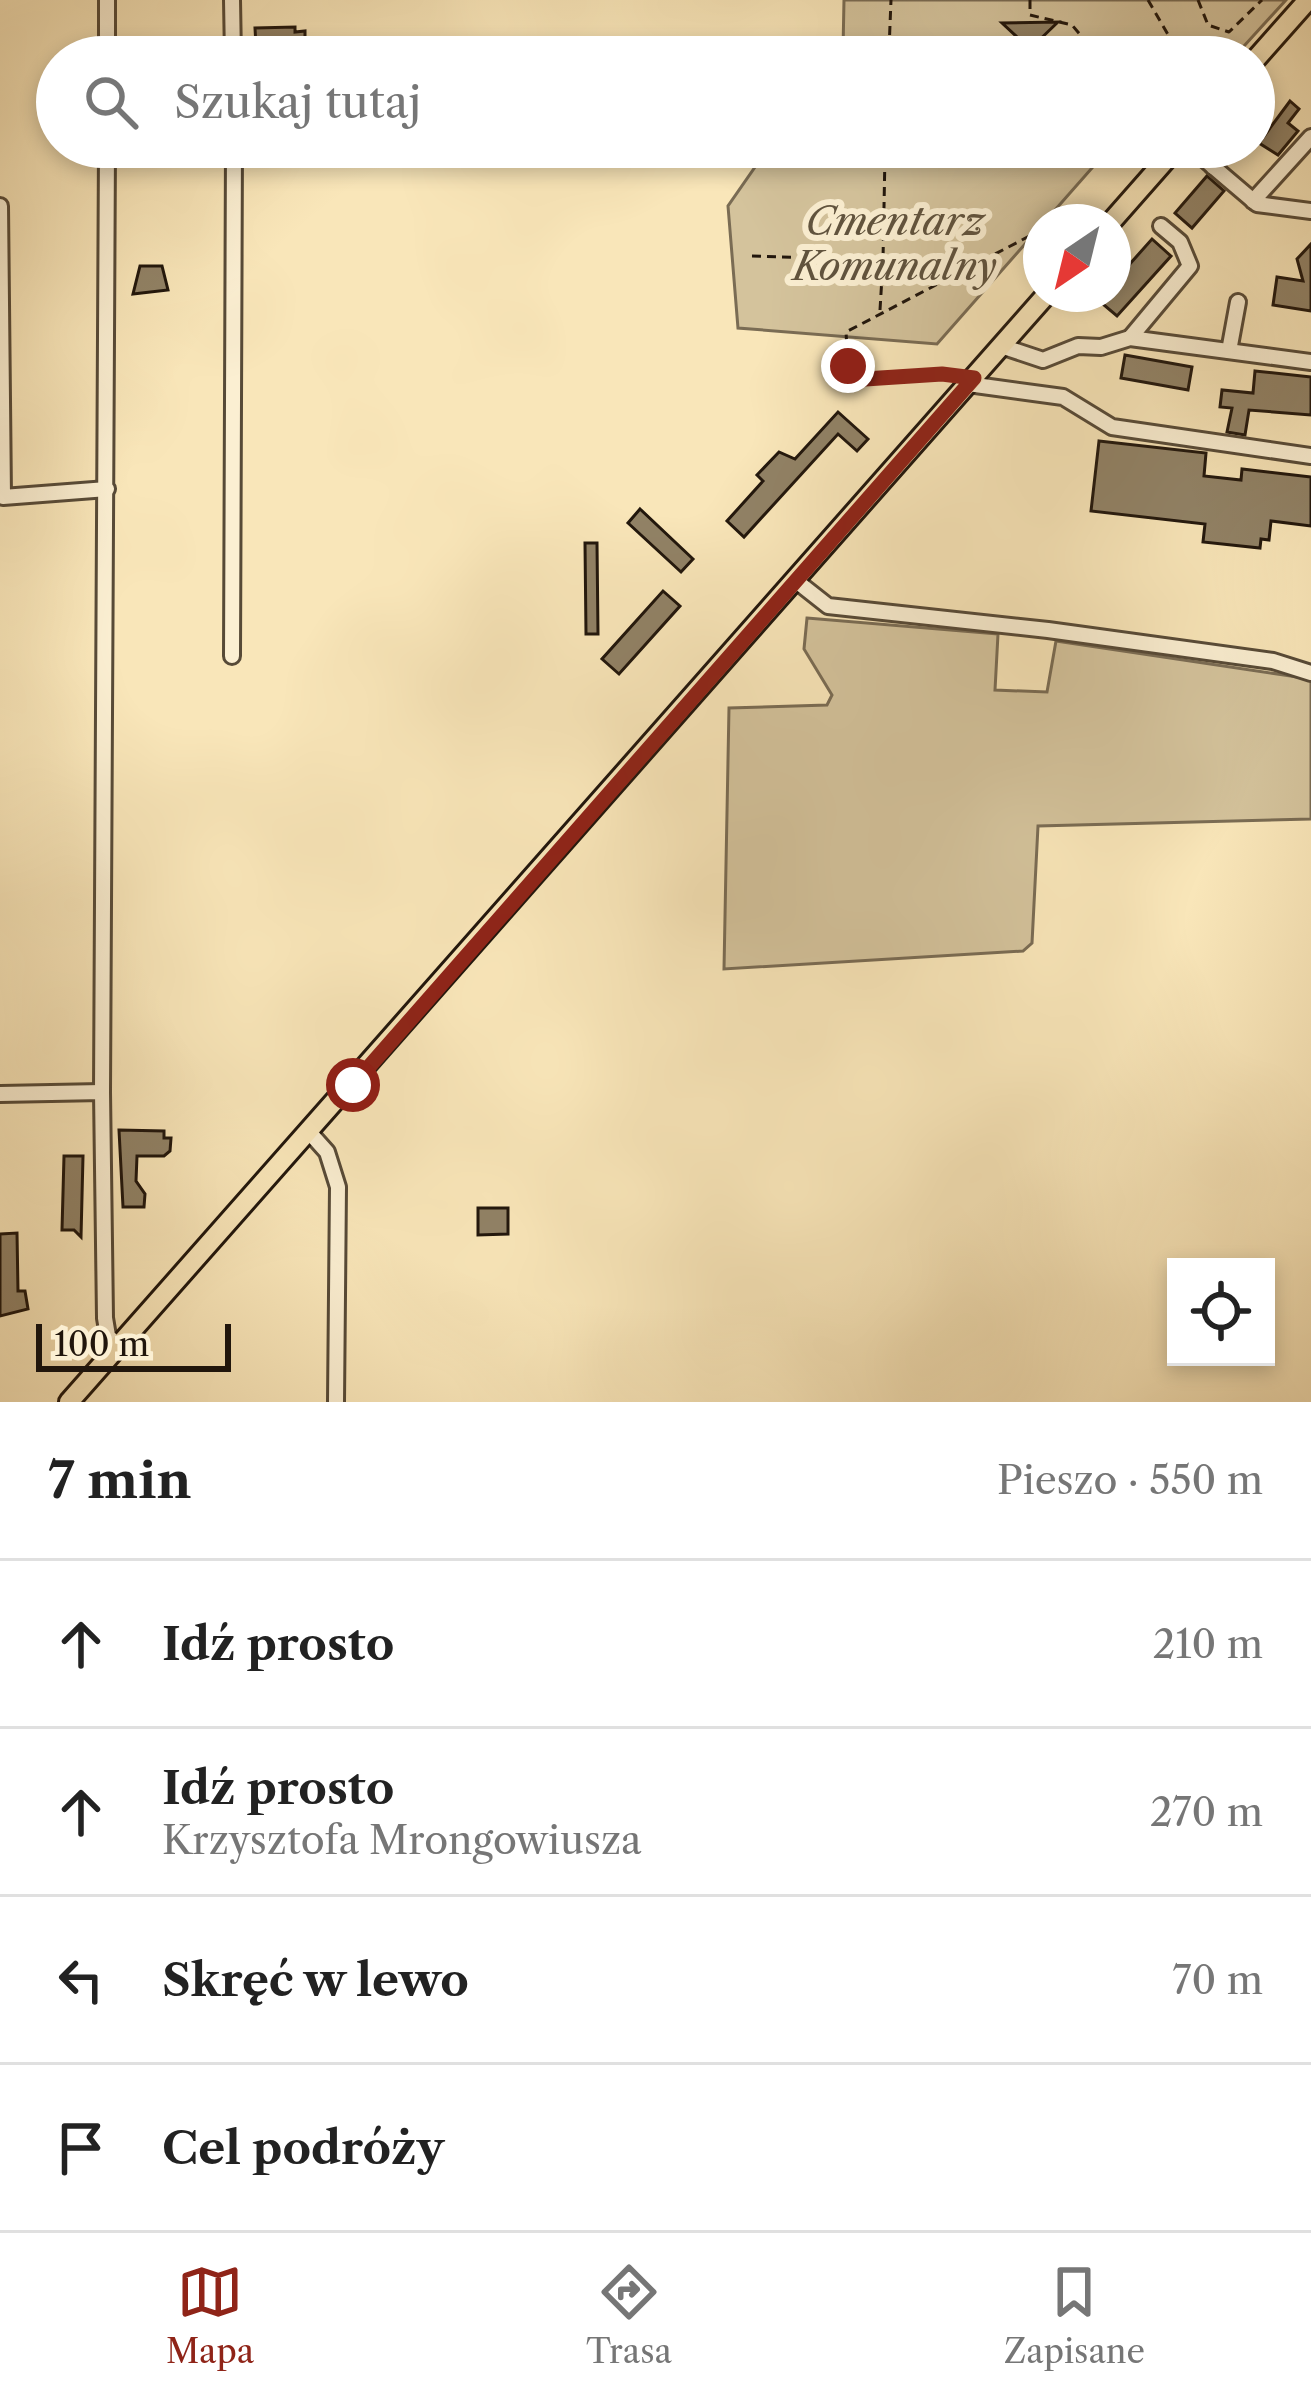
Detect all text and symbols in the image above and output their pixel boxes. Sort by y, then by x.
search box [36,36,1275,168]
icon: search [78,69,144,135]
text: Szukaj tutaj [174,74,421,130]
park label: Cmentarz Komunalny [790,197,997,290]
north arrow [1023,204,1131,312]
route end [821,339,875,393]
route start [326,1058,380,1112]
map controls [1167,1258,1275,1366]
button: locate [1167,1258,1275,1366]
scale bar [36,1318,231,1371]
text: 100 m [54,1324,149,1365]
text: 7 min [48,1449,191,1511]
text: Pieszo · 550 m [997,1456,1263,1504]
icon: ahead [48,1611,114,1677]
text: Idź prosto [162,1616,394,1672]
text: 210 m [1153,1620,1263,1668]
text: Idź prosto [162,1760,394,1816]
icon: ahead [48,1779,114,1845]
text: 270 m [1150,1788,1263,1836]
text: Krzysztofa Mrongowiusza [162,1816,642,1864]
icon: left [48,1947,114,2013]
text: Skręć w lewo [162,1952,469,2008]
text: 70 m [1172,1956,1263,2004]
icon: arrive [48,2115,114,2181]
text: Cel podróży [162,2120,444,2176]
tab: Mapa [166,2259,254,2372]
tab: Trasa [586,2259,672,2372]
tab: Zapisane [1004,2259,1145,2372]

